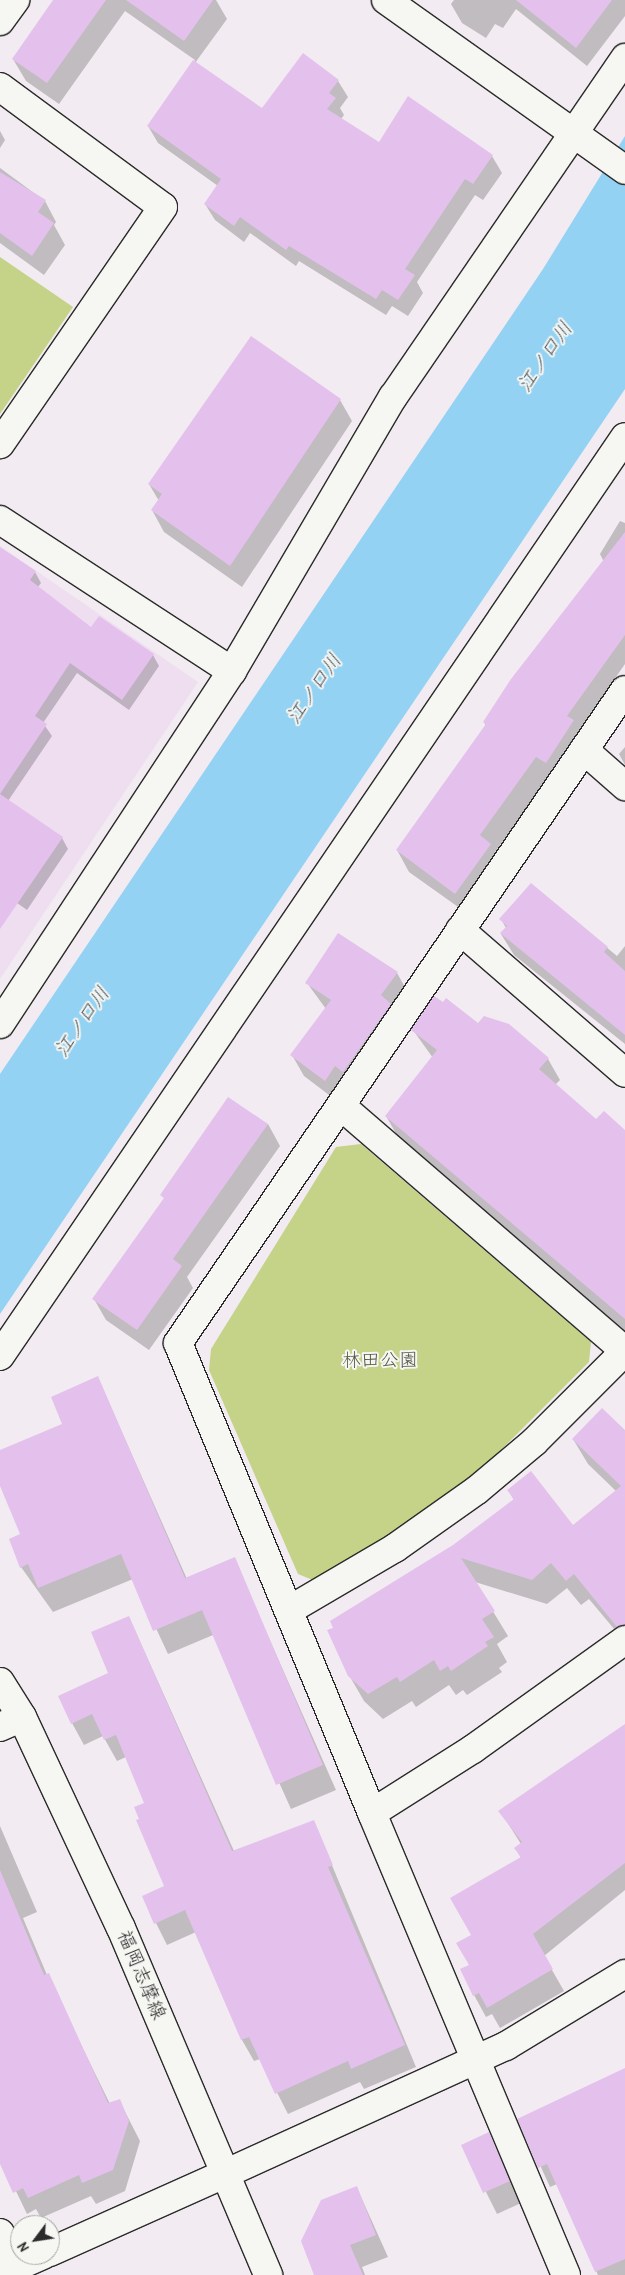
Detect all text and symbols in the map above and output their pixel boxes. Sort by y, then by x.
water label: 江ノ口川 [511,316,577,396]
water label: 江ノ口川 [280,648,346,728]
water label: 江ノ口川 [48,981,114,1061]
park label: 林田公園 [342,1349,418,1371]
street label: 福岡志摩線 [113,1927,171,2023]
north arrow [10,2215,60,2265]
text: N [13,2239,33,2256]

